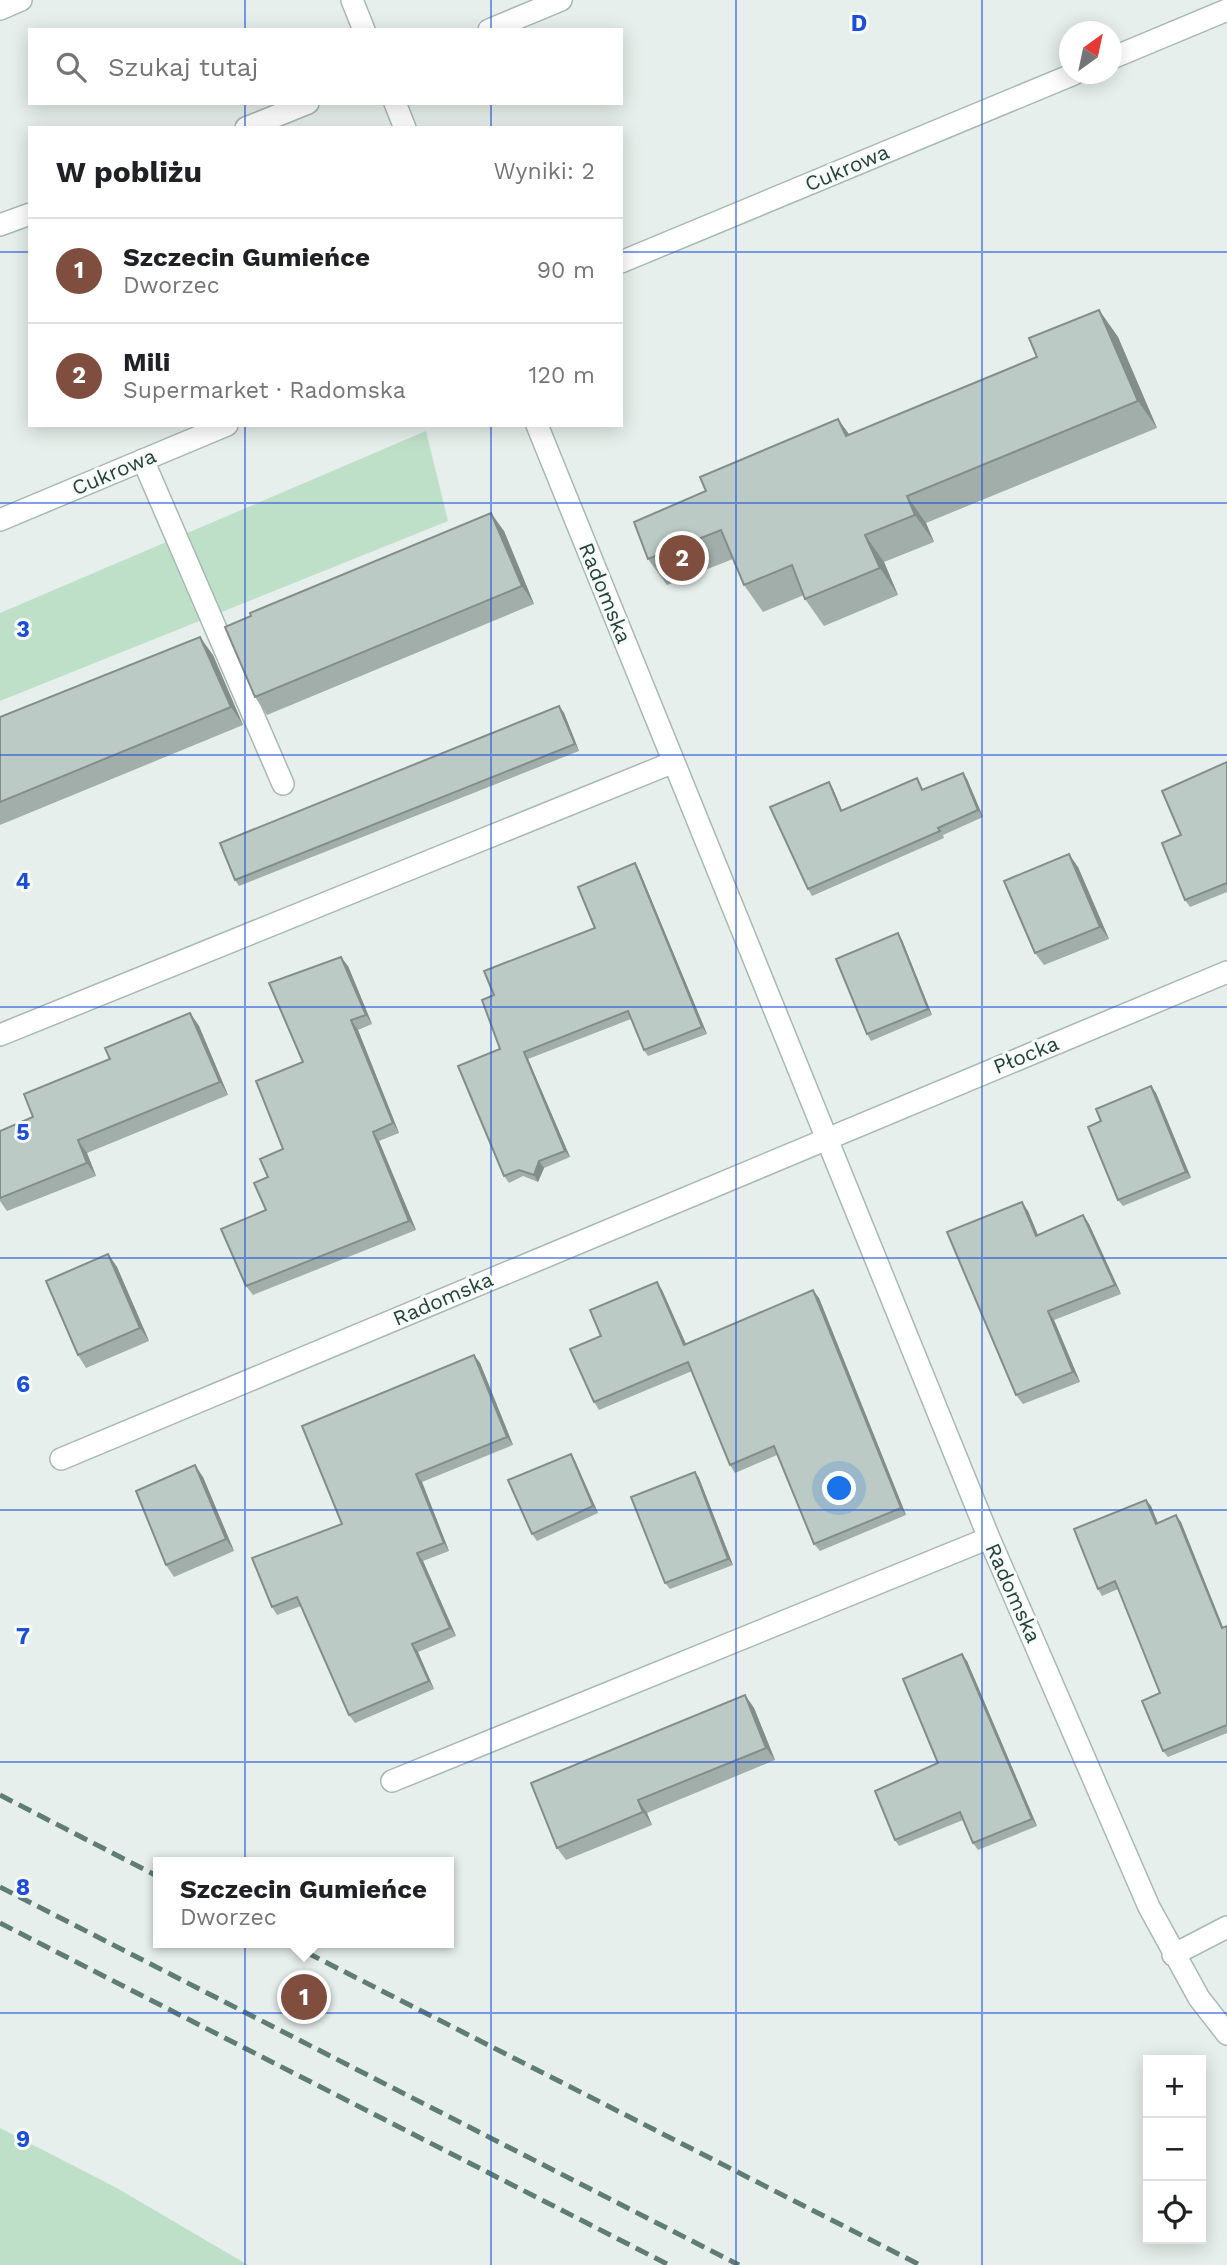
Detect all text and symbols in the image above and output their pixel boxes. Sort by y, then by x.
text: D [851,10,867,37]
north arrow [1059,21,1122,84]
search box [28,28,623,105]
icon: search [52,48,90,86]
text: Szukaj tutaj [108,52,258,82]
street label: Cukrowa [801,139,893,196]
text: W pobliżu [56,154,202,189]
text: Wyniki: 2 [493,158,595,185]
text: Szczecin Gumieńce [123,242,370,272]
text: 1 [74,257,84,284]
text: 90 m [537,257,595,284]
text: Dworzec [123,272,220,299]
text: Mili [123,347,170,377]
text: 2 [72,362,86,389]
text: 120 m [529,362,595,389]
text: Supermarket · Radomska [123,377,406,404]
street label: Cukrowa [68,443,160,500]
pin: 2 [659,532,705,584]
street label: Radomska [574,539,637,647]
text: 3 [16,616,30,643]
text: 4 [16,868,31,895]
street label: Płocka [989,1030,1062,1079]
text: 5 [16,1119,30,1146]
street label: Radomska [389,1266,497,1331]
text: 6 [16,1371,30,1398]
your location [822,1471,856,1505]
street label: Radomska [980,1539,1047,1647]
text: 7 [16,1623,30,1650]
popup [153,1857,454,1948]
text: 8 [16,1874,30,1901]
text: Szczecin Gumieńce [180,1874,427,1904]
text: Dworzec [180,1904,277,1931]
pin: 1 [281,1971,327,2023]
map controls [1143,2055,1206,2244]
button: + [1143,2055,1206,2118]
button: − [1143,2118,1206,2181]
text: 9 [16,2126,30,2153]
button: locate [1143,2181,1206,2244]

